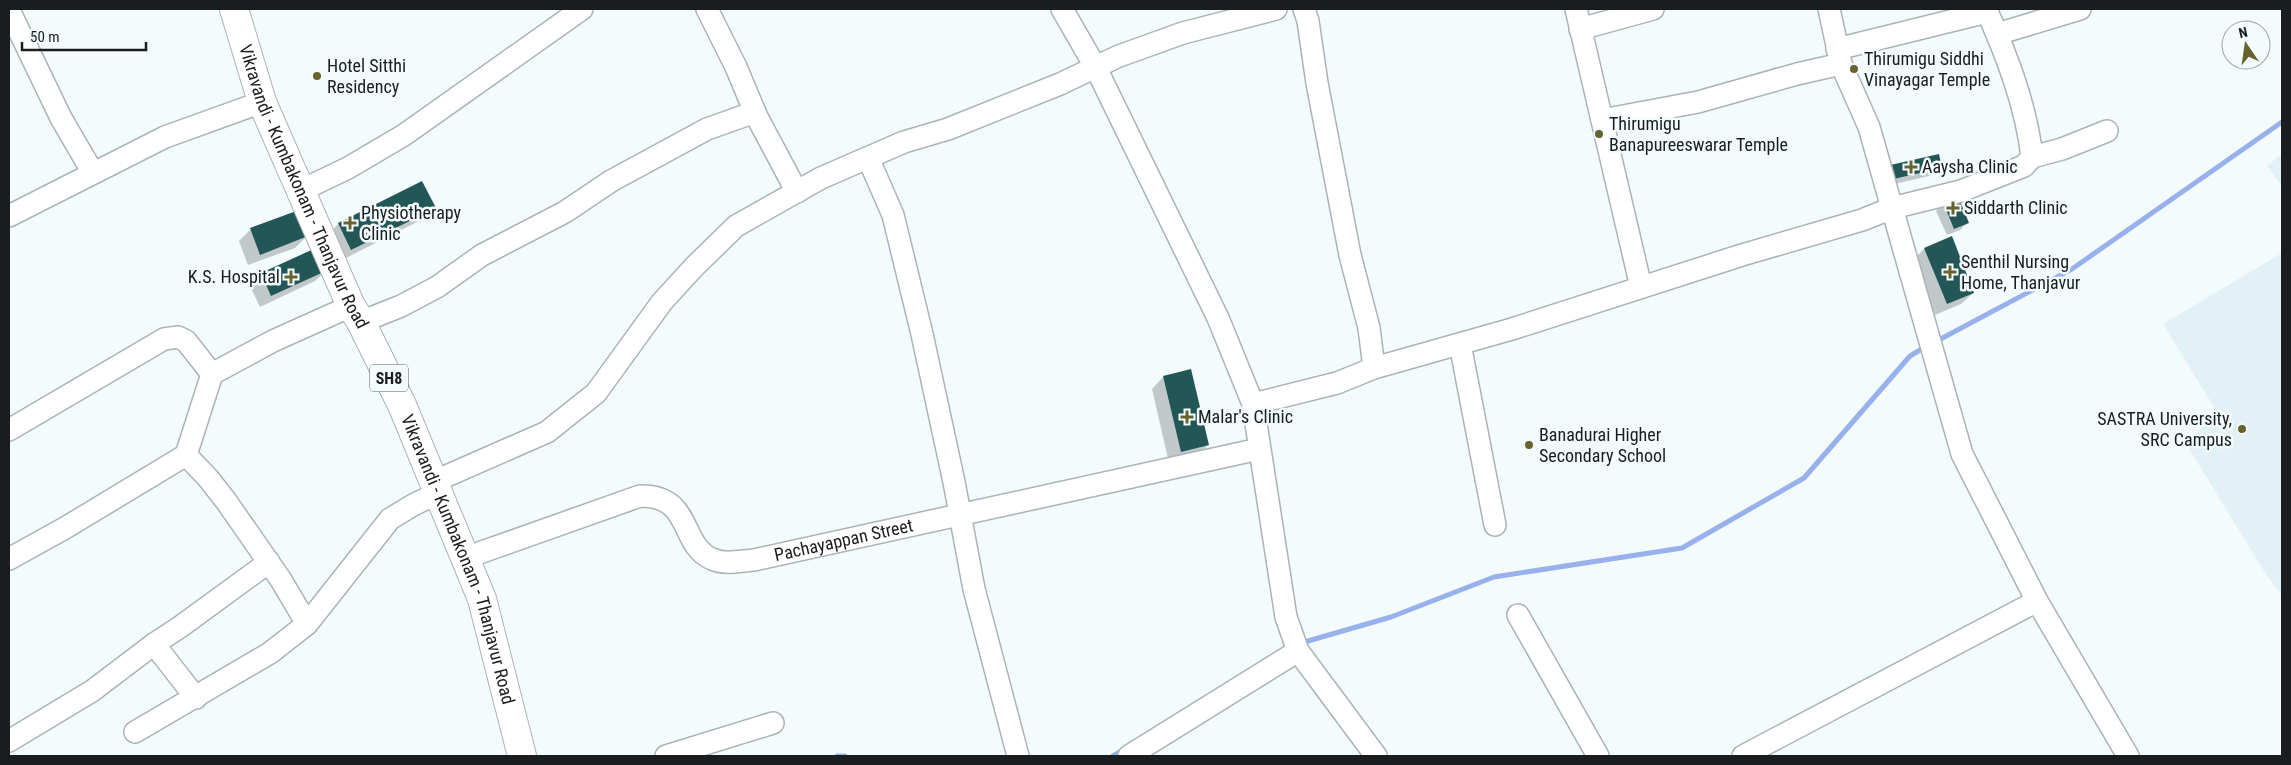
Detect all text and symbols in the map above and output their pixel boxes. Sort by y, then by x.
scale bar [22,20,146,52]
north arrow [2221,20,2271,70]
text: N [2237,24,2249,41]
text: 50 m [30,28,60,46]
street label: Vikravandi - Kumbakonam - Thanjavur Road [235,42,373,332]
place label: Thirumigu Siddhi Vinayagar Temple [1864,48,1990,90]
place label: Hotel Sitthi Residency [327,55,406,97]
marker: Thirumigu Siddhi Vinayagar Temple [1848,63,1860,75]
marker: Hotel Sitthi Residency [311,70,323,82]
place label: Thirumigu Banapureeswarar Temple [1609,113,1788,155]
marker: Thirumigu Banapureeswarar Temple [1593,128,1605,140]
place label: Aaysha Clinic [1922,156,2018,177]
marker: Aaysha Clinic [1904,160,1918,174]
place label: Siddarth Clinic [1964,197,2068,218]
marker: Siddarth Clinic [1946,201,1960,215]
place label: Physiotherapy Clinic [361,202,462,244]
marker: Physiotherapy Clinic [343,216,357,230]
place label: Senthil Nursing Home, Thanjavur [1961,251,2081,293]
marker: Senthil Nursing Home, Thanjavur [1943,265,1957,279]
place label: K.S. Hospital [188,266,280,287]
marker: K.S. Hospital [284,270,298,284]
road number: SH8 [370,364,408,392]
place label: Malar's Clinic [1198,406,1293,427]
place label: SASTRA University, SRC Campus [2097,408,2232,450]
marker: Malar's Clinic [1180,410,1194,424]
street label: Vikravandi - Kumbakonam - Thanjavur Road [397,411,519,707]
marker: SASTRA University, SRC Campus [2236,423,2248,435]
place label: Banadurai Higher Secondary School [1539,424,1666,466]
marker: Banadurai Higher Secondary School [1523,439,1535,451]
street label: Pachayappan Street [772,514,915,565]

